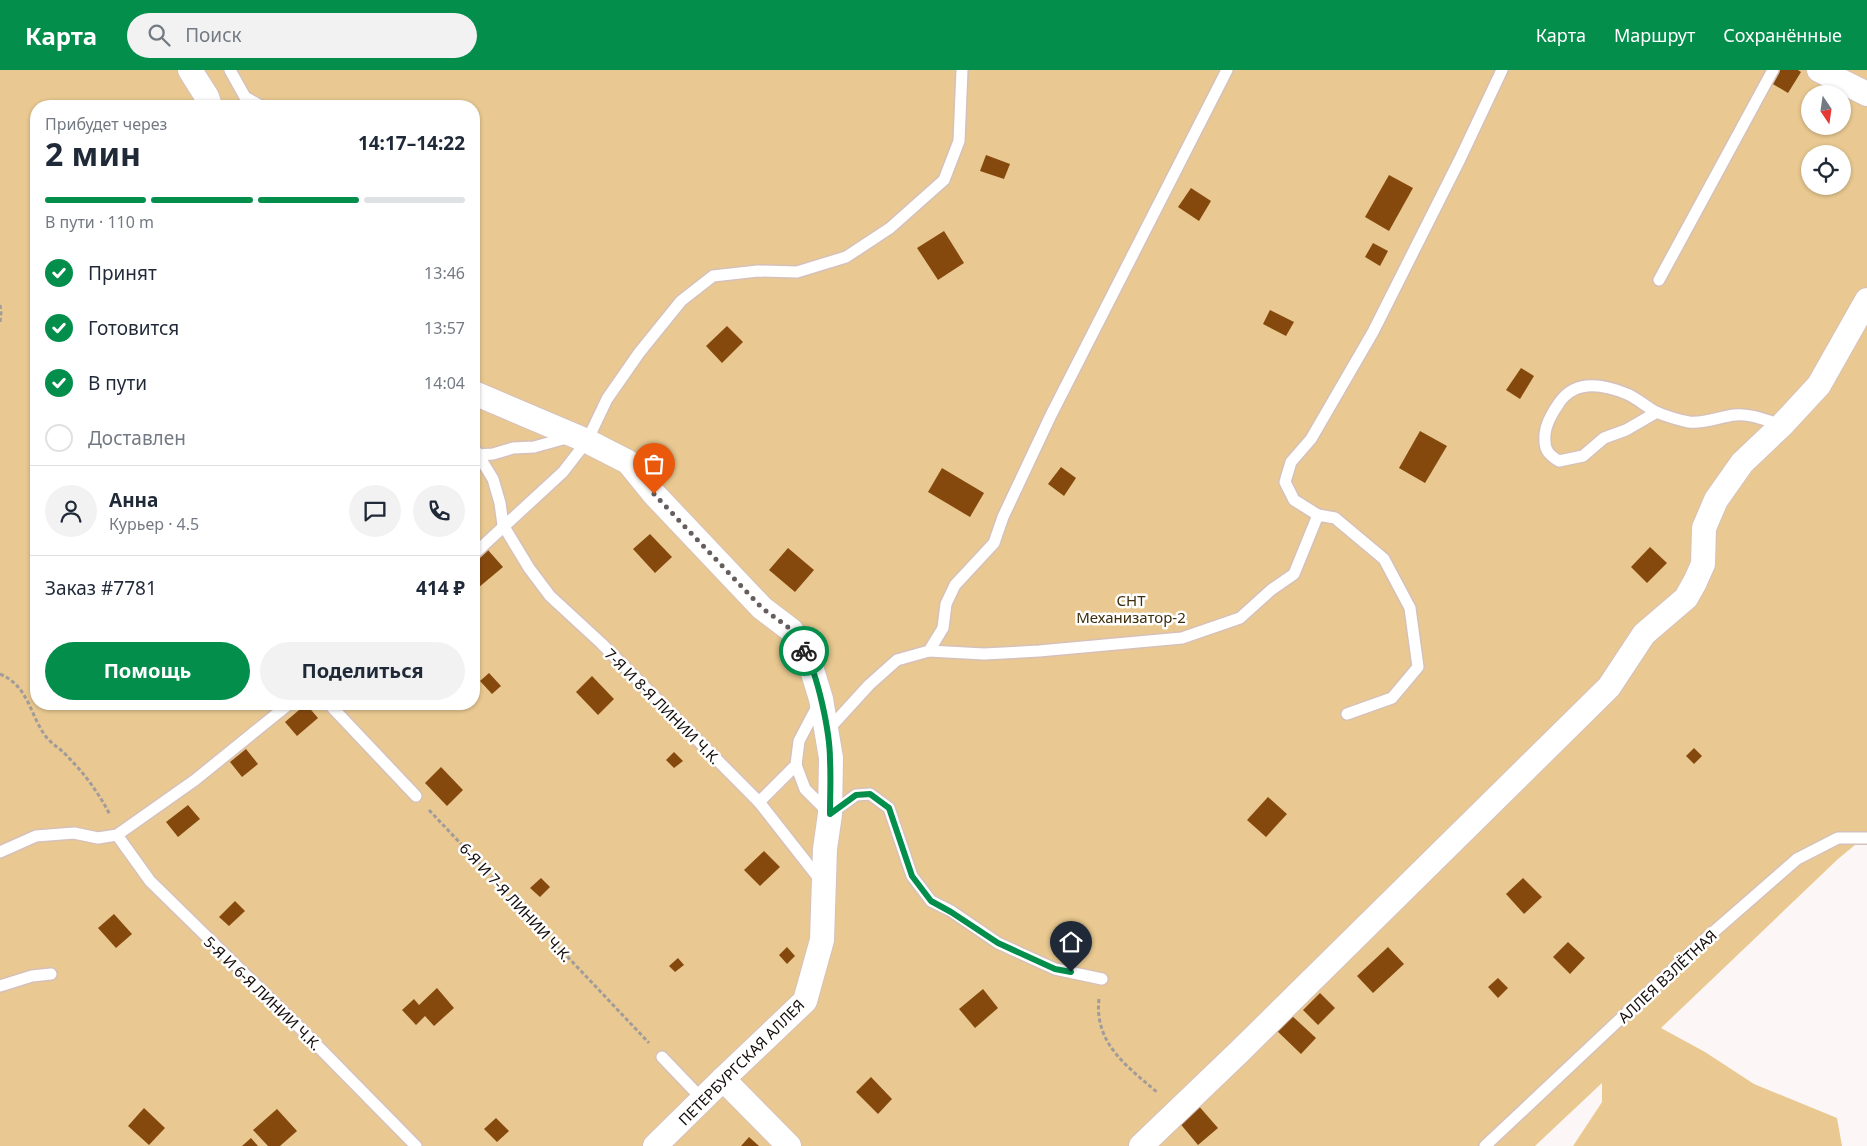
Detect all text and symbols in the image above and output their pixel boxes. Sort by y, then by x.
search box [127,13,477,58]
text: Карта [25,19,97,52]
icon: search [145,21,173,49]
text: Поиск [185,22,242,48]
text: Карта [1536,23,1586,47]
text: Маршрут [1614,23,1695,47]
text: Сохранённые [1723,23,1842,47]
north arrow [1801,85,1851,135]
map controls [1801,85,1851,195]
text: Прибудет через [45,113,167,135]
text: 14:17–14:22 [358,130,465,156]
text: 2 мин [45,132,141,175]
button: locate [1801,145,1851,195]
text: В пути · 110 m [45,211,154,233]
icon: check [45,259,73,287]
text: Принят [88,260,157,286]
text: 13:46 [424,262,465,284]
icon: check [45,314,73,342]
text: Готовится [88,315,179,341]
text: 13:57 [424,317,465,339]
icon: check [45,369,73,397]
text: В пути [88,370,147,396]
text: 14:04 [424,372,465,394]
text: Доставлен [88,425,186,451]
pin [633,443,675,494]
icon: bag [640,450,668,478]
button: person [45,485,97,537]
button: chat [349,485,401,537]
button: phone [413,485,465,537]
text: Анна [109,487,158,513]
text: Курьер · 4.5 [109,513,199,535]
text: Заказ #7781 [45,575,157,601]
text: 414 ₽ [416,575,465,601]
park label: СНТ Механизатор-2 [1076,590,1186,627]
courier [779,626,829,676]
icon: bike [790,637,818,665]
button: Помощь [45,642,250,700]
button: Поделиться [260,642,465,700]
street label: 7-Я И 8-Я ЛИНИИ Ч.К. [601,644,725,768]
street label: 6-Я И 7-Я ЛИНИИ Ч.К. [455,838,577,966]
pin [1050,921,1092,972]
street label: АЛЛЕЯ ВЗЛЁТНАЯ [1613,925,1721,1027]
icon: home [1057,928,1085,956]
street label: 5-Я И 6-Я ЛИНИИ Ч.К. [200,932,326,1054]
street label: ПЕТЕРБУРГСКАЯ АЛЛЕЯ [674,995,808,1129]

